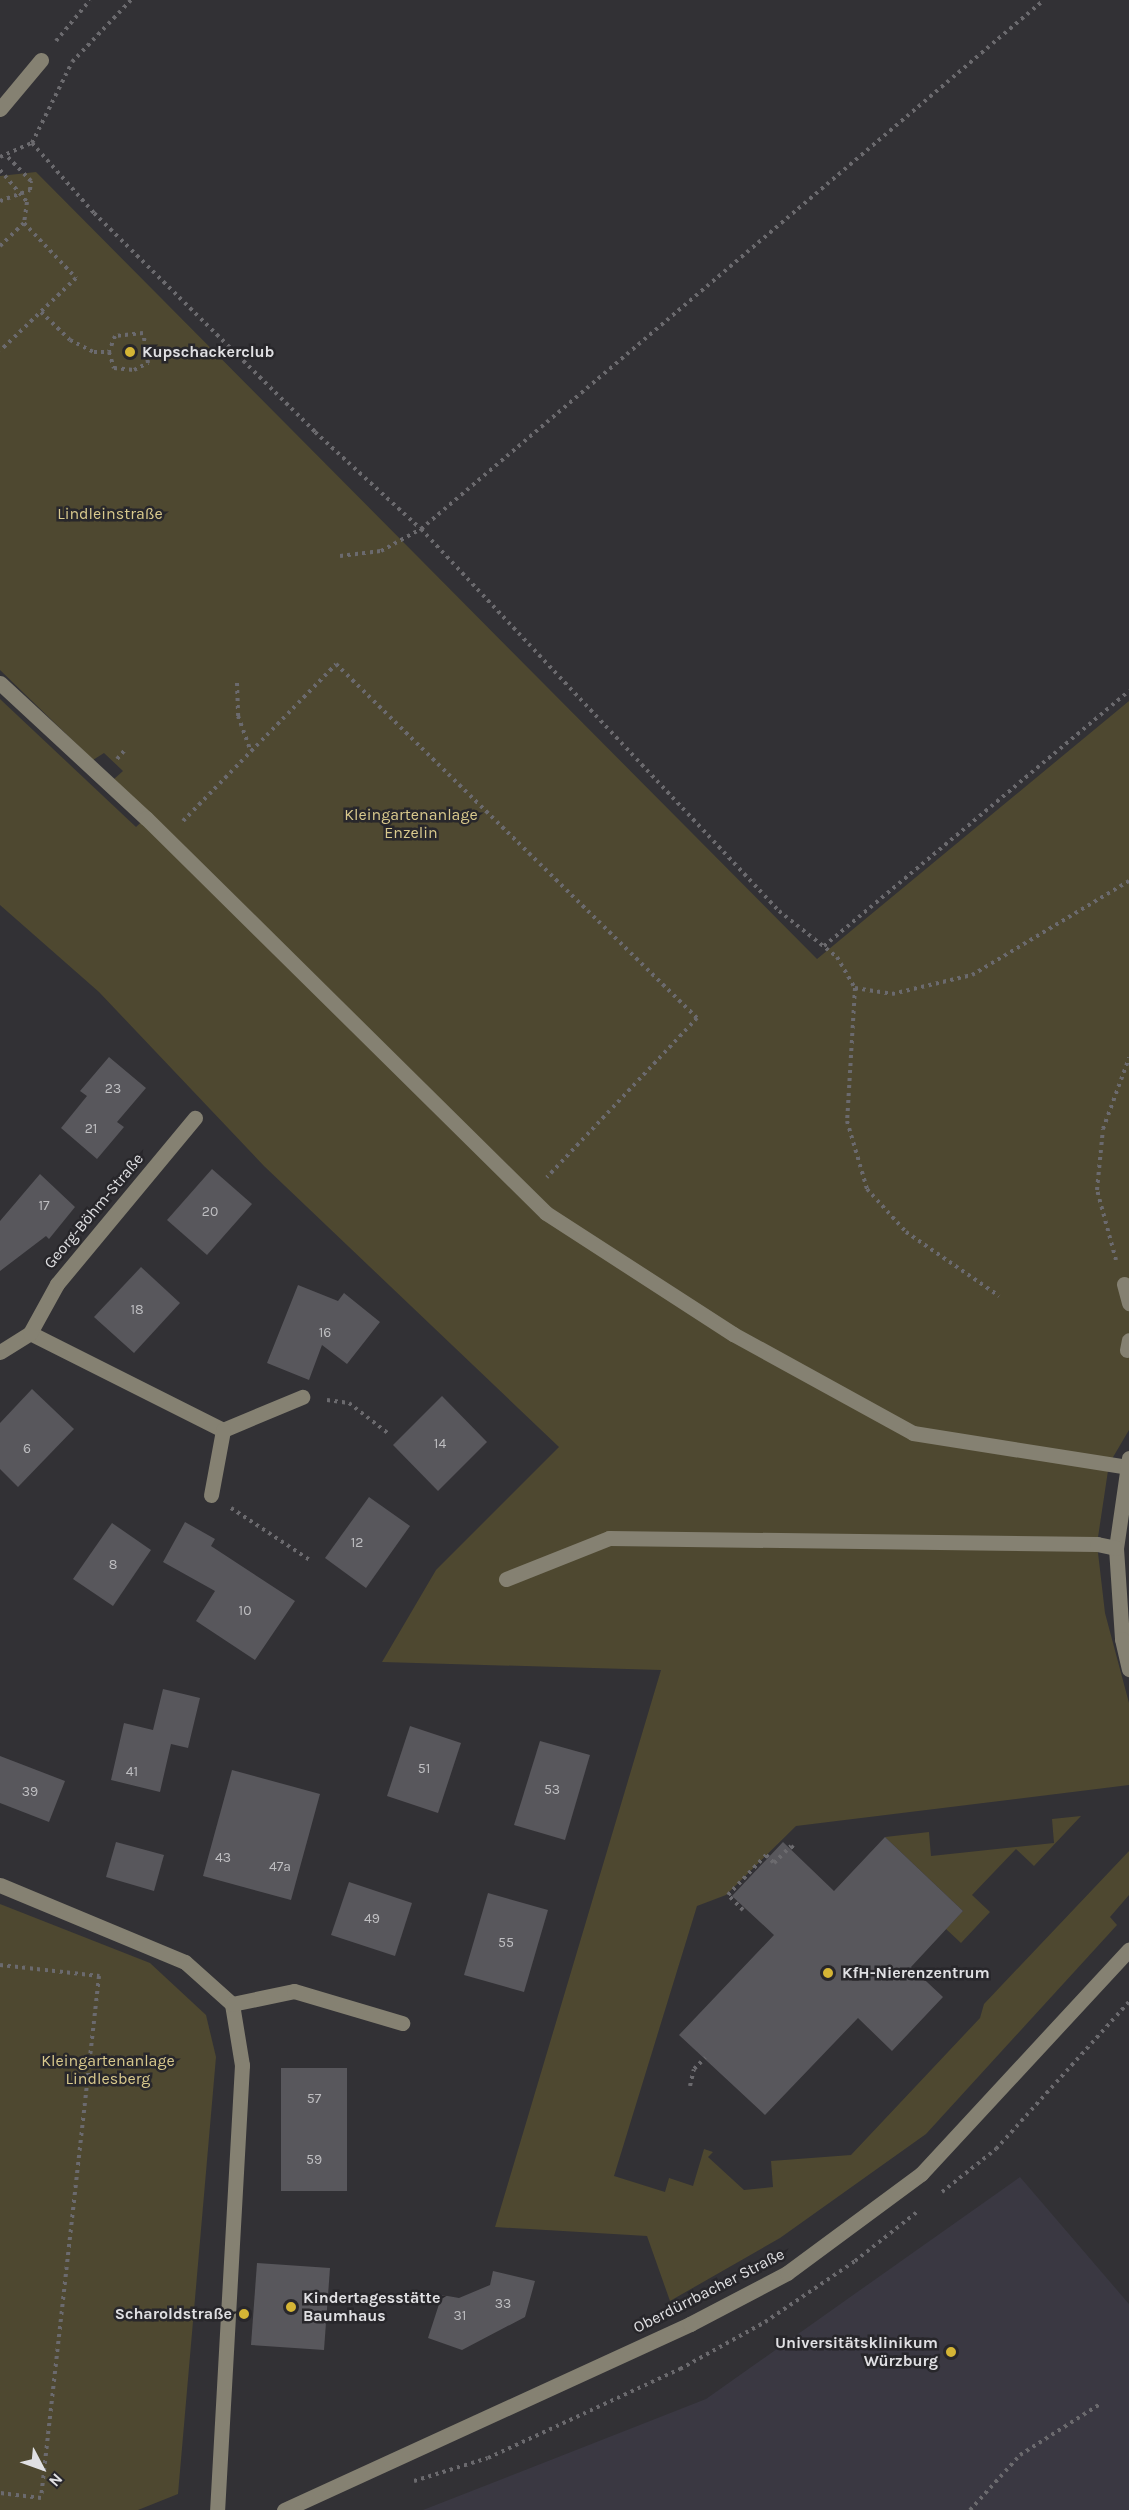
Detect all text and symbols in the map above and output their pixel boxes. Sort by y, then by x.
place label: Kupschackerclub [142,342,274,362]
marker: Kupschackerclub [123,345,137,359]
park label: Lindleinstraße [57,504,163,524]
park label: Kleingartenanlage Enzelin [344,805,478,843]
house number: 23 [105,1081,121,1097]
house number: 21 [85,1121,97,1137]
street label: Georg-Böhm-Straße [40,1149,148,1273]
house number: 17 [38,1198,50,1214]
house number: 20 [202,1204,218,1220]
house number: 18 [130,1302,144,1318]
house number: 16 [319,1325,331,1341]
house number: 14 [434,1436,446,1452]
house number: 6 [23,1441,31,1457]
house number: 12 [351,1535,363,1551]
house number: 8 [109,1557,117,1573]
house number: 10 [239,1603,251,1619]
house number: 51 [418,1761,430,1777]
house number: 41 [126,1764,138,1780]
house number: 53 [544,1782,560,1798]
house number: 39 [22,1784,38,1800]
house number: 43 [215,1850,231,1866]
house number: 47a [269,1859,291,1875]
house number: 49 [364,1911,380,1927]
house number: 55 [498,1935,514,1951]
place label: KfH-Nierenzentrum [842,1963,990,1983]
marker: KfH-Nierenzentrum [819,1964,837,1982]
park label: Kleingartenanlage Lindlesberg [41,2051,175,2089]
house number: 57 [307,2091,321,2107]
house number: 59 [306,2152,322,2168]
street label: Oberdürrbacher Straße [630,2245,788,2337]
place label: Kindertagesstätte Baumhaus [303,2288,440,2326]
house number: 33 [495,2296,511,2312]
marker: Kindertagesstätte Baumhaus [284,2300,298,2314]
place label: Scharoldstraße [115,2304,232,2324]
marker: Scharoldstraße [237,2307,251,2321]
house number: 31 [454,2308,466,2324]
place label: Universitätsklinikum Würzburg [775,2333,938,2371]
marker: Universitätsklinikum Würzburg [942,2343,960,2361]
north arrow [12,2438,72,2498]
text: N [45,2470,67,2491]

